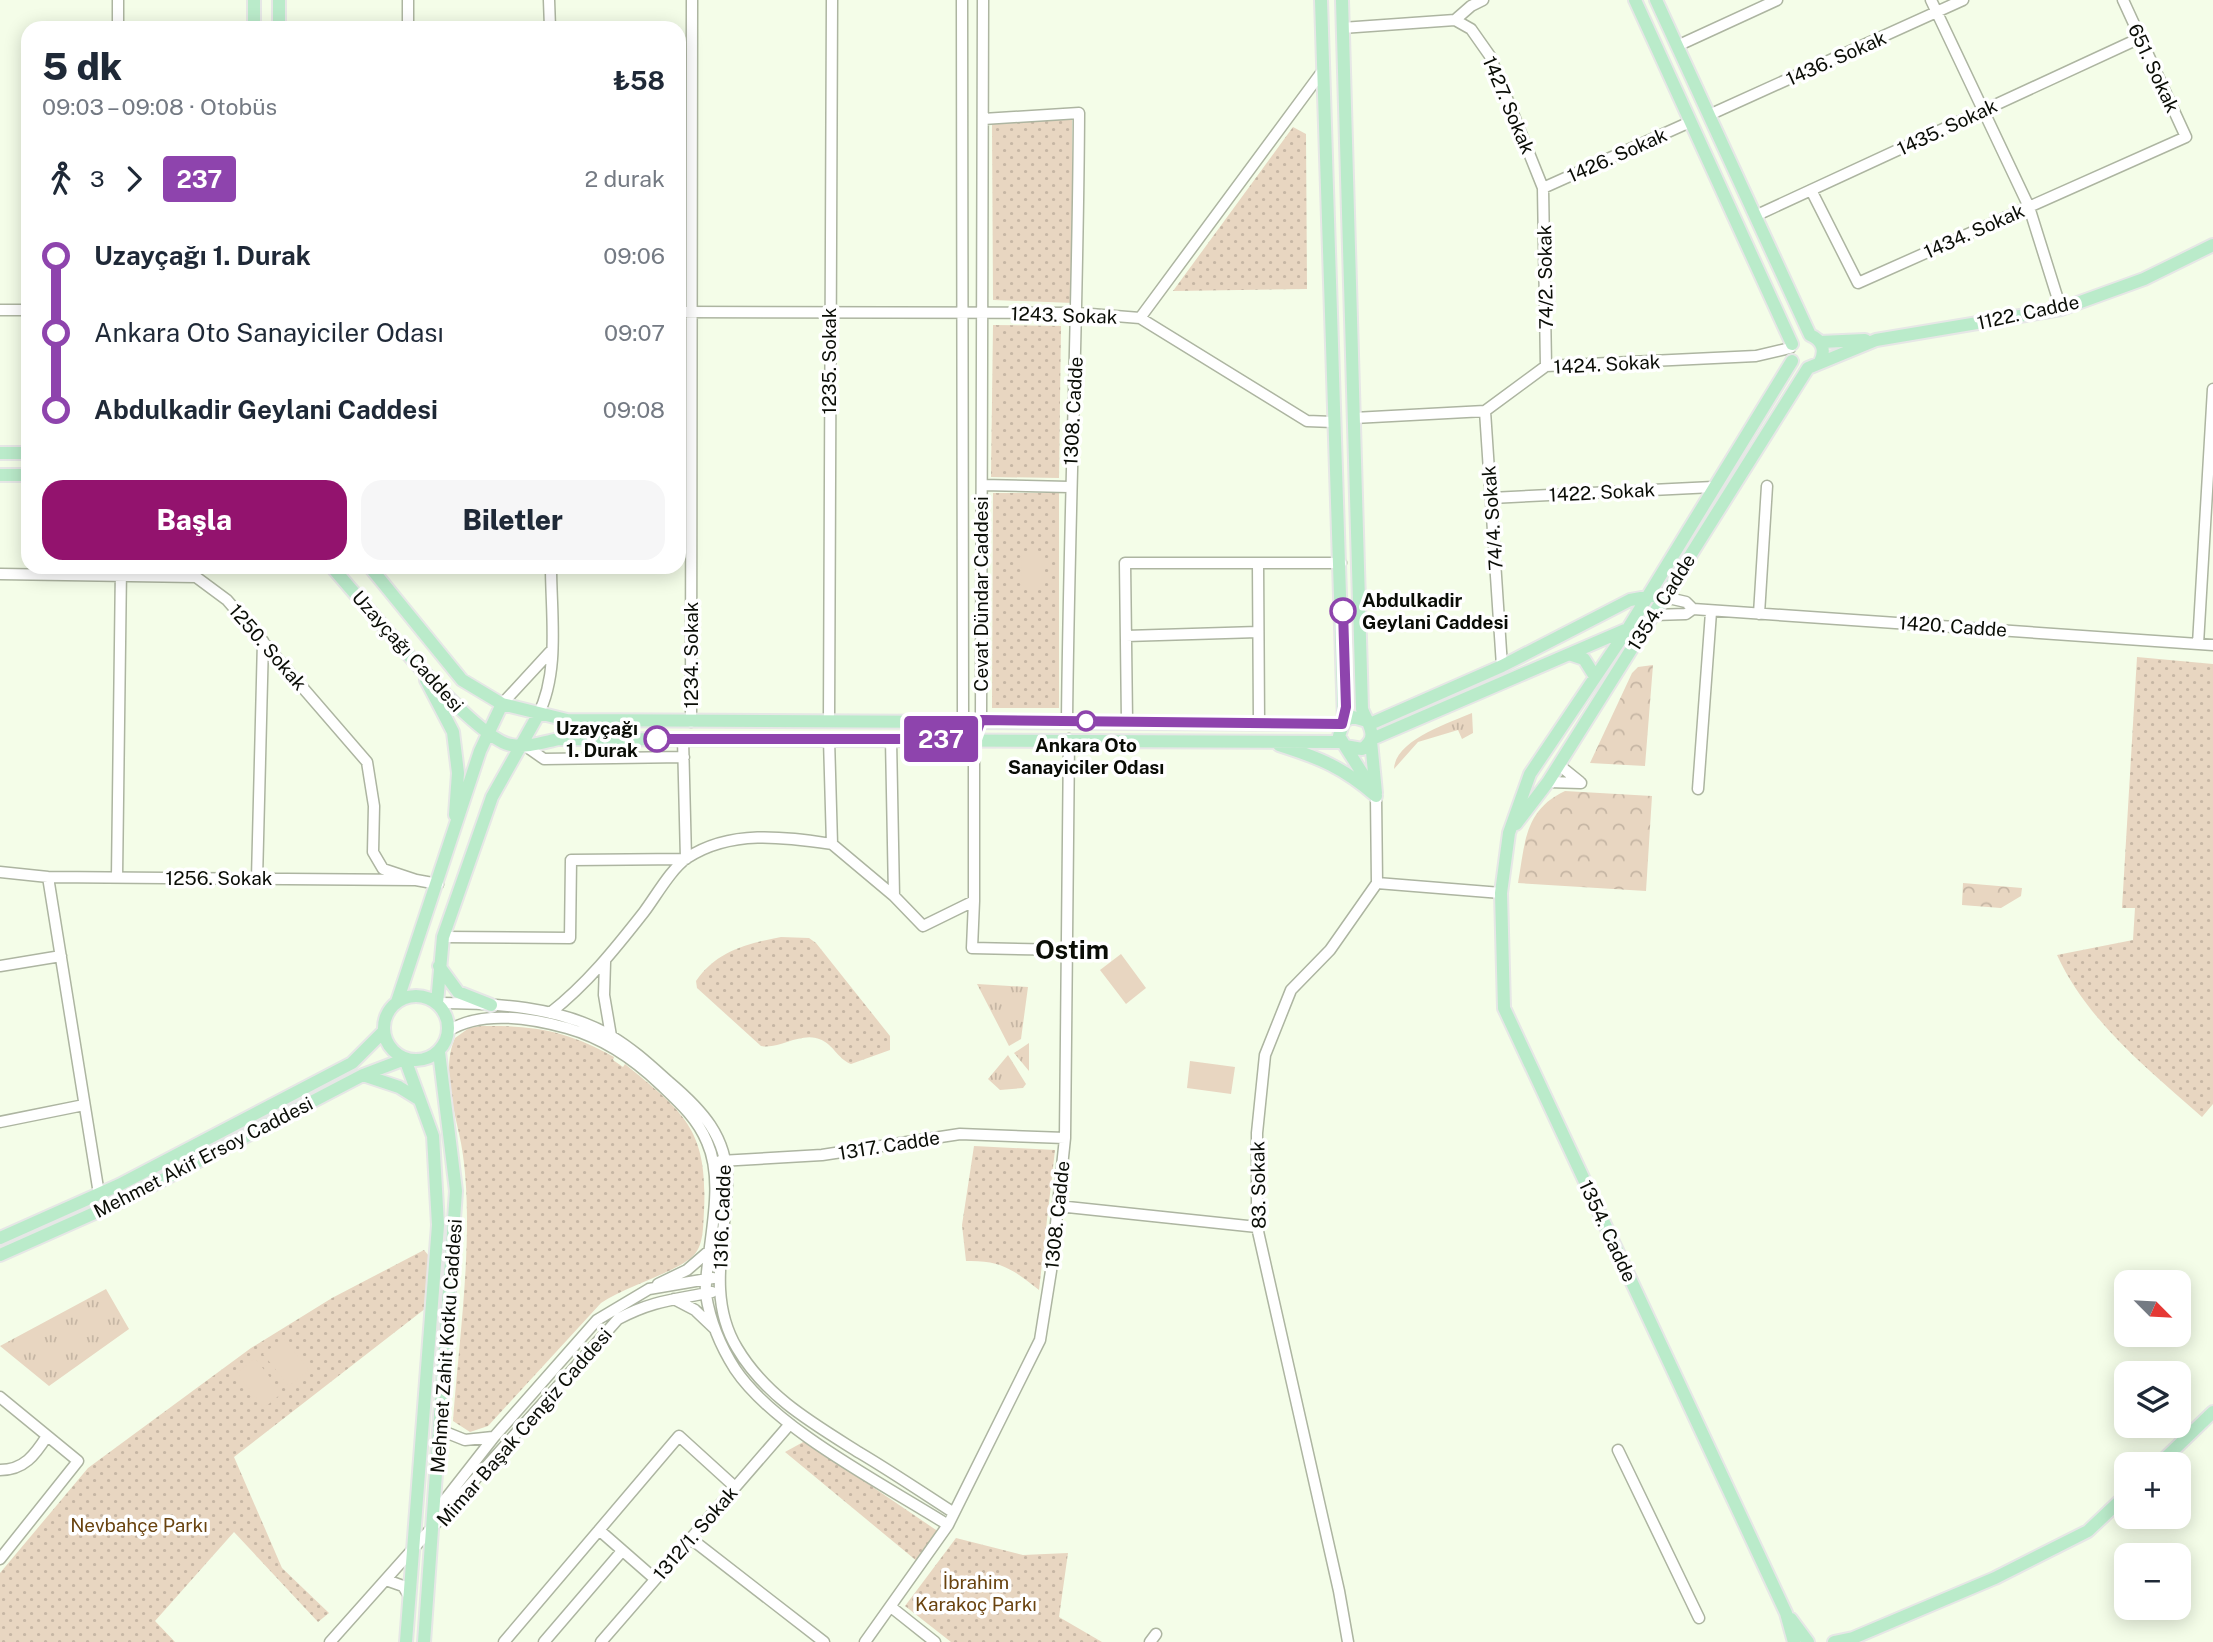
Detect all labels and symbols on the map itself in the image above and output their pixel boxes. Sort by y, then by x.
street label: 651. Sokak [2124,20,2184,116]
street label: 1436. Sokak [1783,26,1890,90]
street label: 1427. Sokak [1479,53,1540,157]
street label: 1435. Sokak [1894,94,2001,160]
street label: 1426. Sokak [1564,123,1670,187]
street label: 1434. Sokak [1920,199,2028,263]
street label: 74/2. Sokak [1533,224,1557,330]
street label: 1122. Cadde [1975,290,2081,334]
street label: 1243. Sokak [1010,302,1118,328]
street label: 1235. Sokak [818,307,840,415]
street label: 1424. Sokak [1553,350,1661,378]
street label: 1308. Cadde [1059,356,1087,466]
street label: 74/4. Sokak [1477,464,1507,571]
street label: 1422. Sokak [1548,478,1656,506]
street label: Cevat Dündar Caddesi [970,496,992,692]
street label: 1354. Cadde [1623,550,1699,654]
street label: Uzayçağı Caddesi [348,586,468,716]
place label: Abdulkadir Geylani Caddesi [1362,589,1509,633]
marker: Abdulkadir Geylani Caddesi [1330,598,1356,624]
street label: 1250. Sokak [225,600,312,695]
street label: 1234. Sokak [680,601,702,708]
street label: 1420. Cadde [1898,611,2008,641]
marker: Ankara Oto Sanayiciler Odası [1076,711,1096,731]
line badge: 237 [901,716,981,762]
place label: Uzayçağı 1. Durak [556,717,638,761]
marker: Uzayçağı 1. Durak [644,726,670,752]
place label: Ankara Oto Sanayiciler Odası [1008,734,1164,778]
street label: 1256. Sokak [166,867,273,889]
district label: Ostim [1035,934,1109,965]
street label: Mehmet Akif Ersoy Caddesi [90,1092,316,1222]
street label: 1317. Cadde [837,1126,941,1164]
street label: 83. Sokak [1246,1140,1270,1229]
street label: 1308. Cadde [1040,1160,1074,1270]
street label: 1316. Cadde [709,1164,735,1270]
street label: 1354. Cadde [1575,1177,1641,1285]
street label: Mehmet Zahit Kotku Caddesi [426,1218,466,1474]
north arrow [2114,1270,2191,1348]
street label: Mimar Başak Cengiz Caddesi [432,1324,616,1530]
street label: 1312/1. Sokak [648,1481,742,1584]
park label: Nevbahçe Parkı [70,1514,208,1536]
park label: İbrahim Karakoç Parkı [915,1571,1037,1615]

